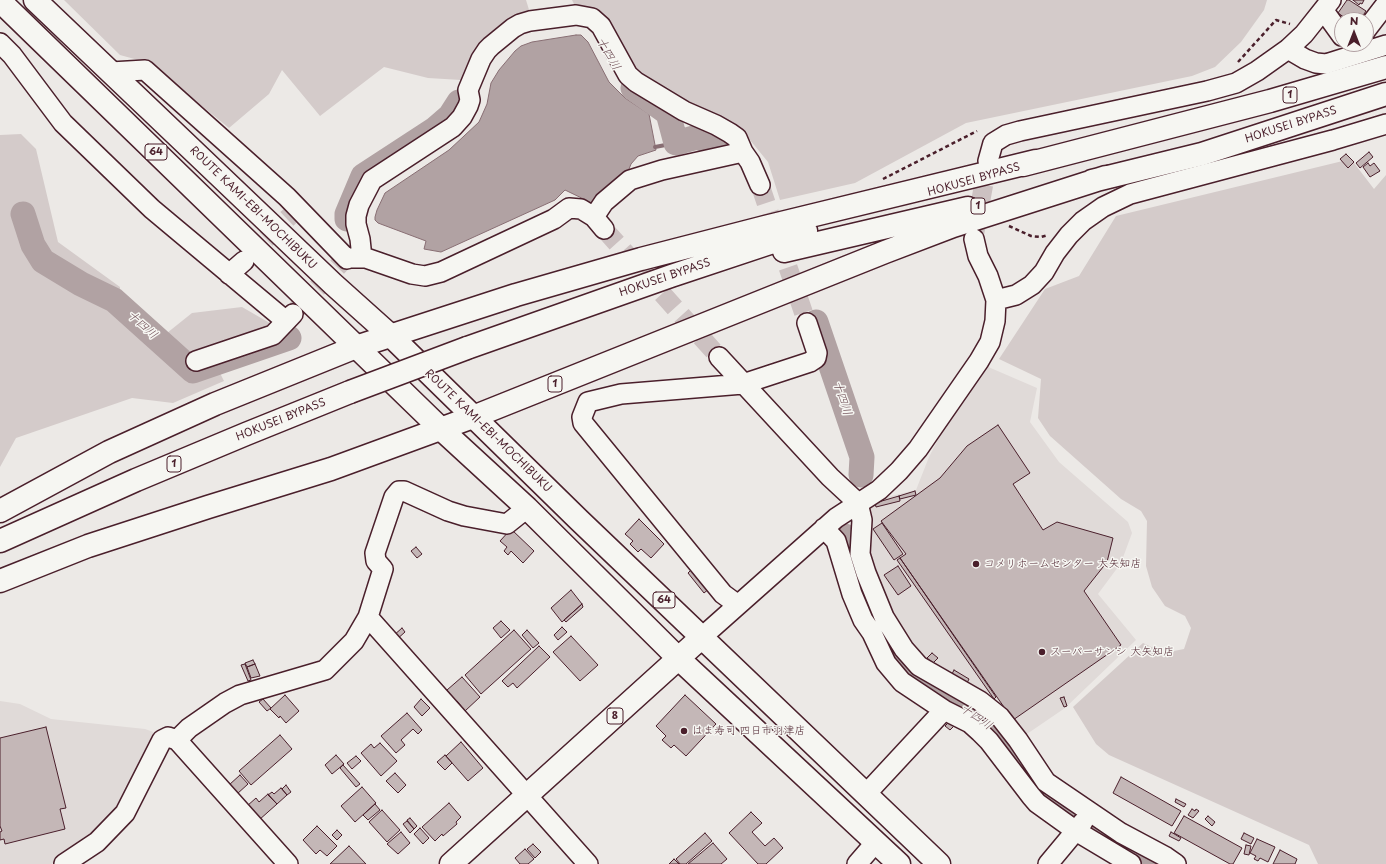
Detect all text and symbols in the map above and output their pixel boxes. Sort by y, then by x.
north arrow [1334,12,1374,52]
text: N [1350,12,1358,29]
water label: 十四川 [593,35,623,73]
road number: 1 [1283,87,1297,103]
street label: HOKUSEI BYPASS [1243,104,1339,146]
road number: 64 [145,144,167,160]
street label: ROUTE KAMI-EBI-MOCHIBUKU [187,144,319,272]
street label: HOKUSEI BYPASS [926,160,1022,200]
road number: 1 [971,198,985,214]
street label: HOKUSEI BYPASS [618,256,712,300]
water label: 十四川 [124,308,160,342]
street label: ROUTE KAMI-EBI-MOCHIBUKU [422,367,554,495]
road number: 1 [548,376,562,392]
water label: 十四川 [830,379,854,417]
street label: HOKUSEI BYPASS [234,396,328,444]
road number: 1 [167,456,181,472]
place label: コメリホームセンター 大矢知店 [984,557,1142,571]
marker: コメリホームセンター 大矢知店 [971,559,981,569]
road number: 64 [653,592,675,608]
place label: スーパーサンシ 大矢知店 [1050,645,1174,659]
marker: スーパーサンシ 大矢知店 [1037,647,1047,657]
water label: 十四川 [957,701,995,733]
road number: 8 [607,708,623,724]
place label: はま寿司 四日市羽津店 [692,724,806,738]
marker: はま寿司 四日市羽津店 [679,726,689,736]

